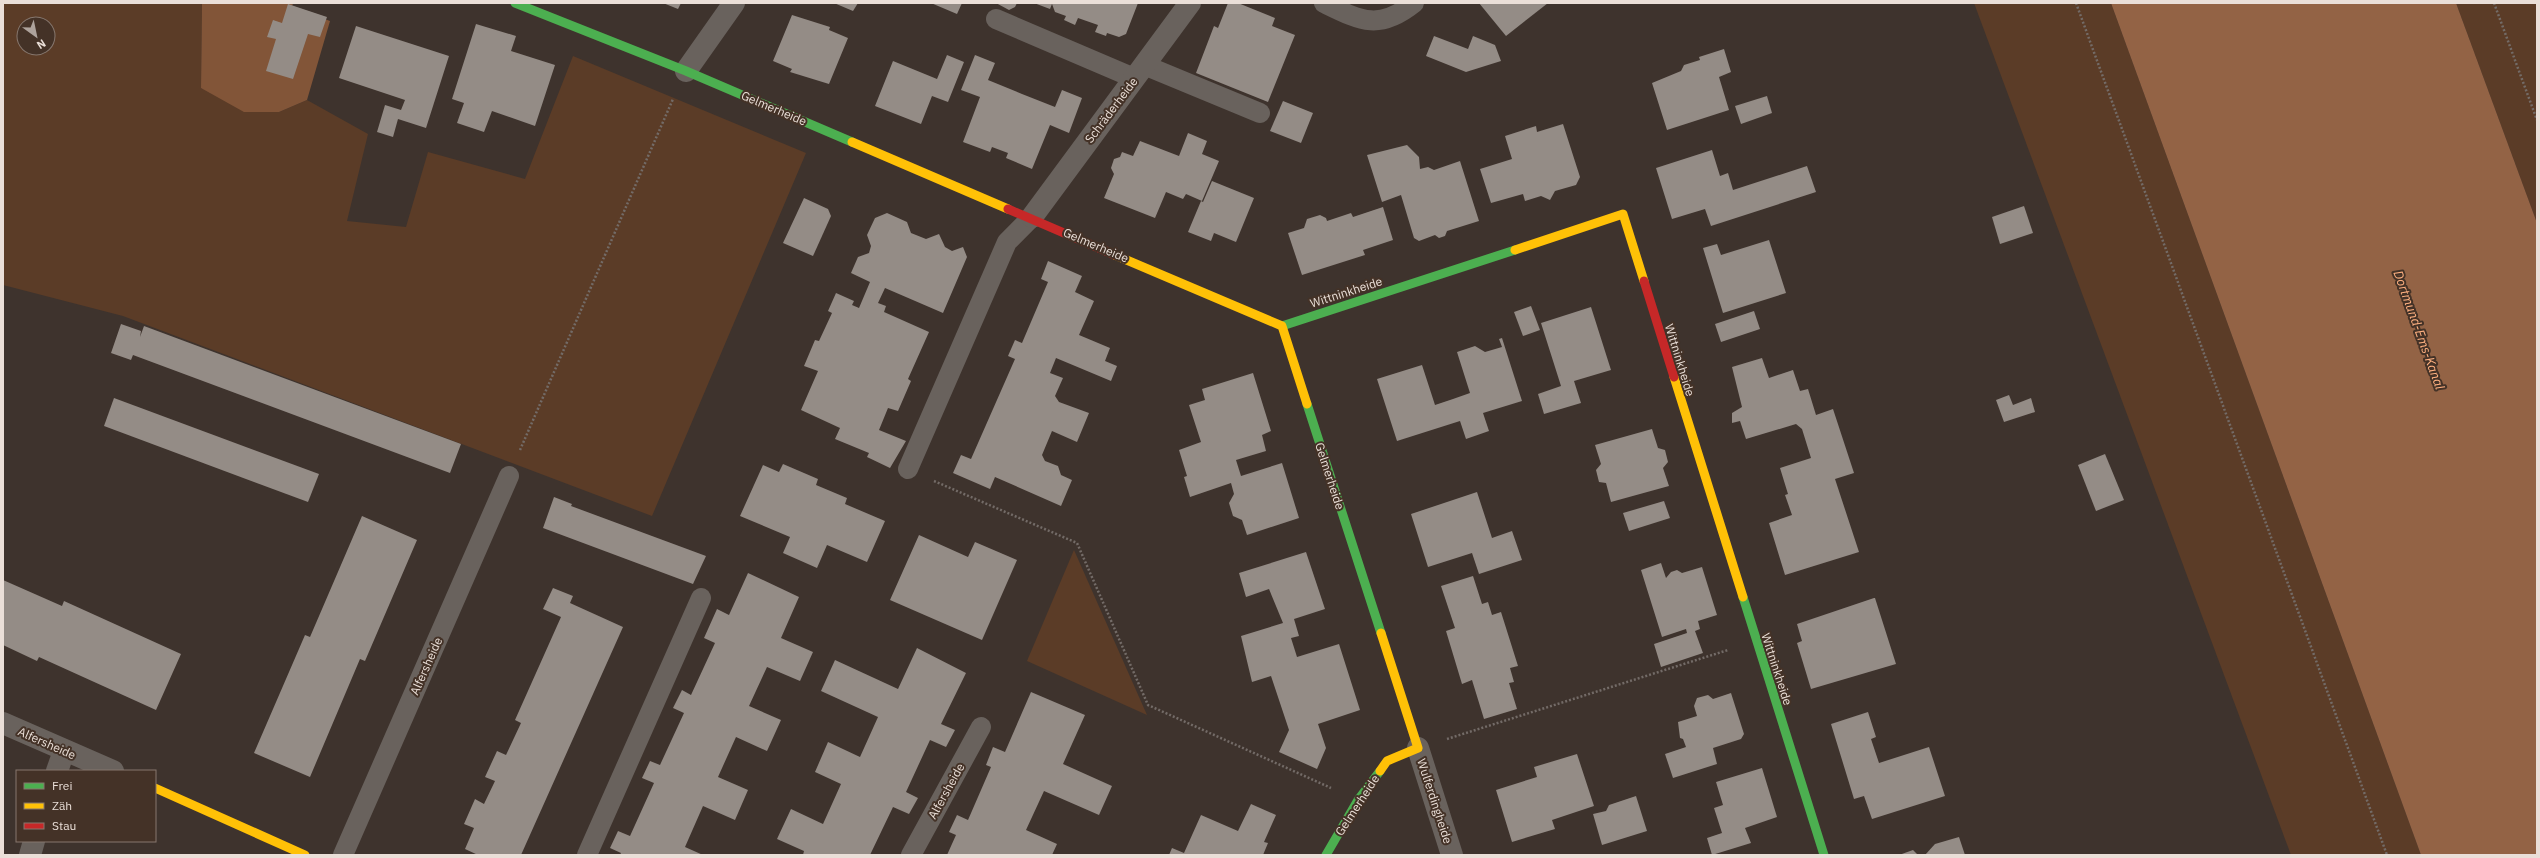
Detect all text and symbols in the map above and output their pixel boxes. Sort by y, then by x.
north arrow [16,16,56,56]
text: N [34,36,49,52]
street label: Schräderheide [1081,74,1141,146]
street label: Gelmerheide [739,87,809,129]
street label: Gelmerheide [1061,224,1131,266]
water label: Dortmund-Ems-Kanal [2390,268,2449,392]
street label: Wittninkheide [1308,273,1384,311]
street label: Wittninkheide [1662,322,1698,398]
street label: Gelmerheide [1312,441,1348,512]
street label: Wittninkheide [1758,631,1796,707]
street label: Alfersheide [407,634,446,697]
street label: Alfersheide [16,724,79,763]
street label: Wulferdingheide [1414,757,1456,846]
street label: Alfersheide [925,760,968,822]
legend [16,770,156,842]
street label: Gelmerheide [1332,771,1382,838]
text: Frei [52,778,72,793]
text: Zäh [52,798,72,813]
text: Stau [52,818,76,833]

